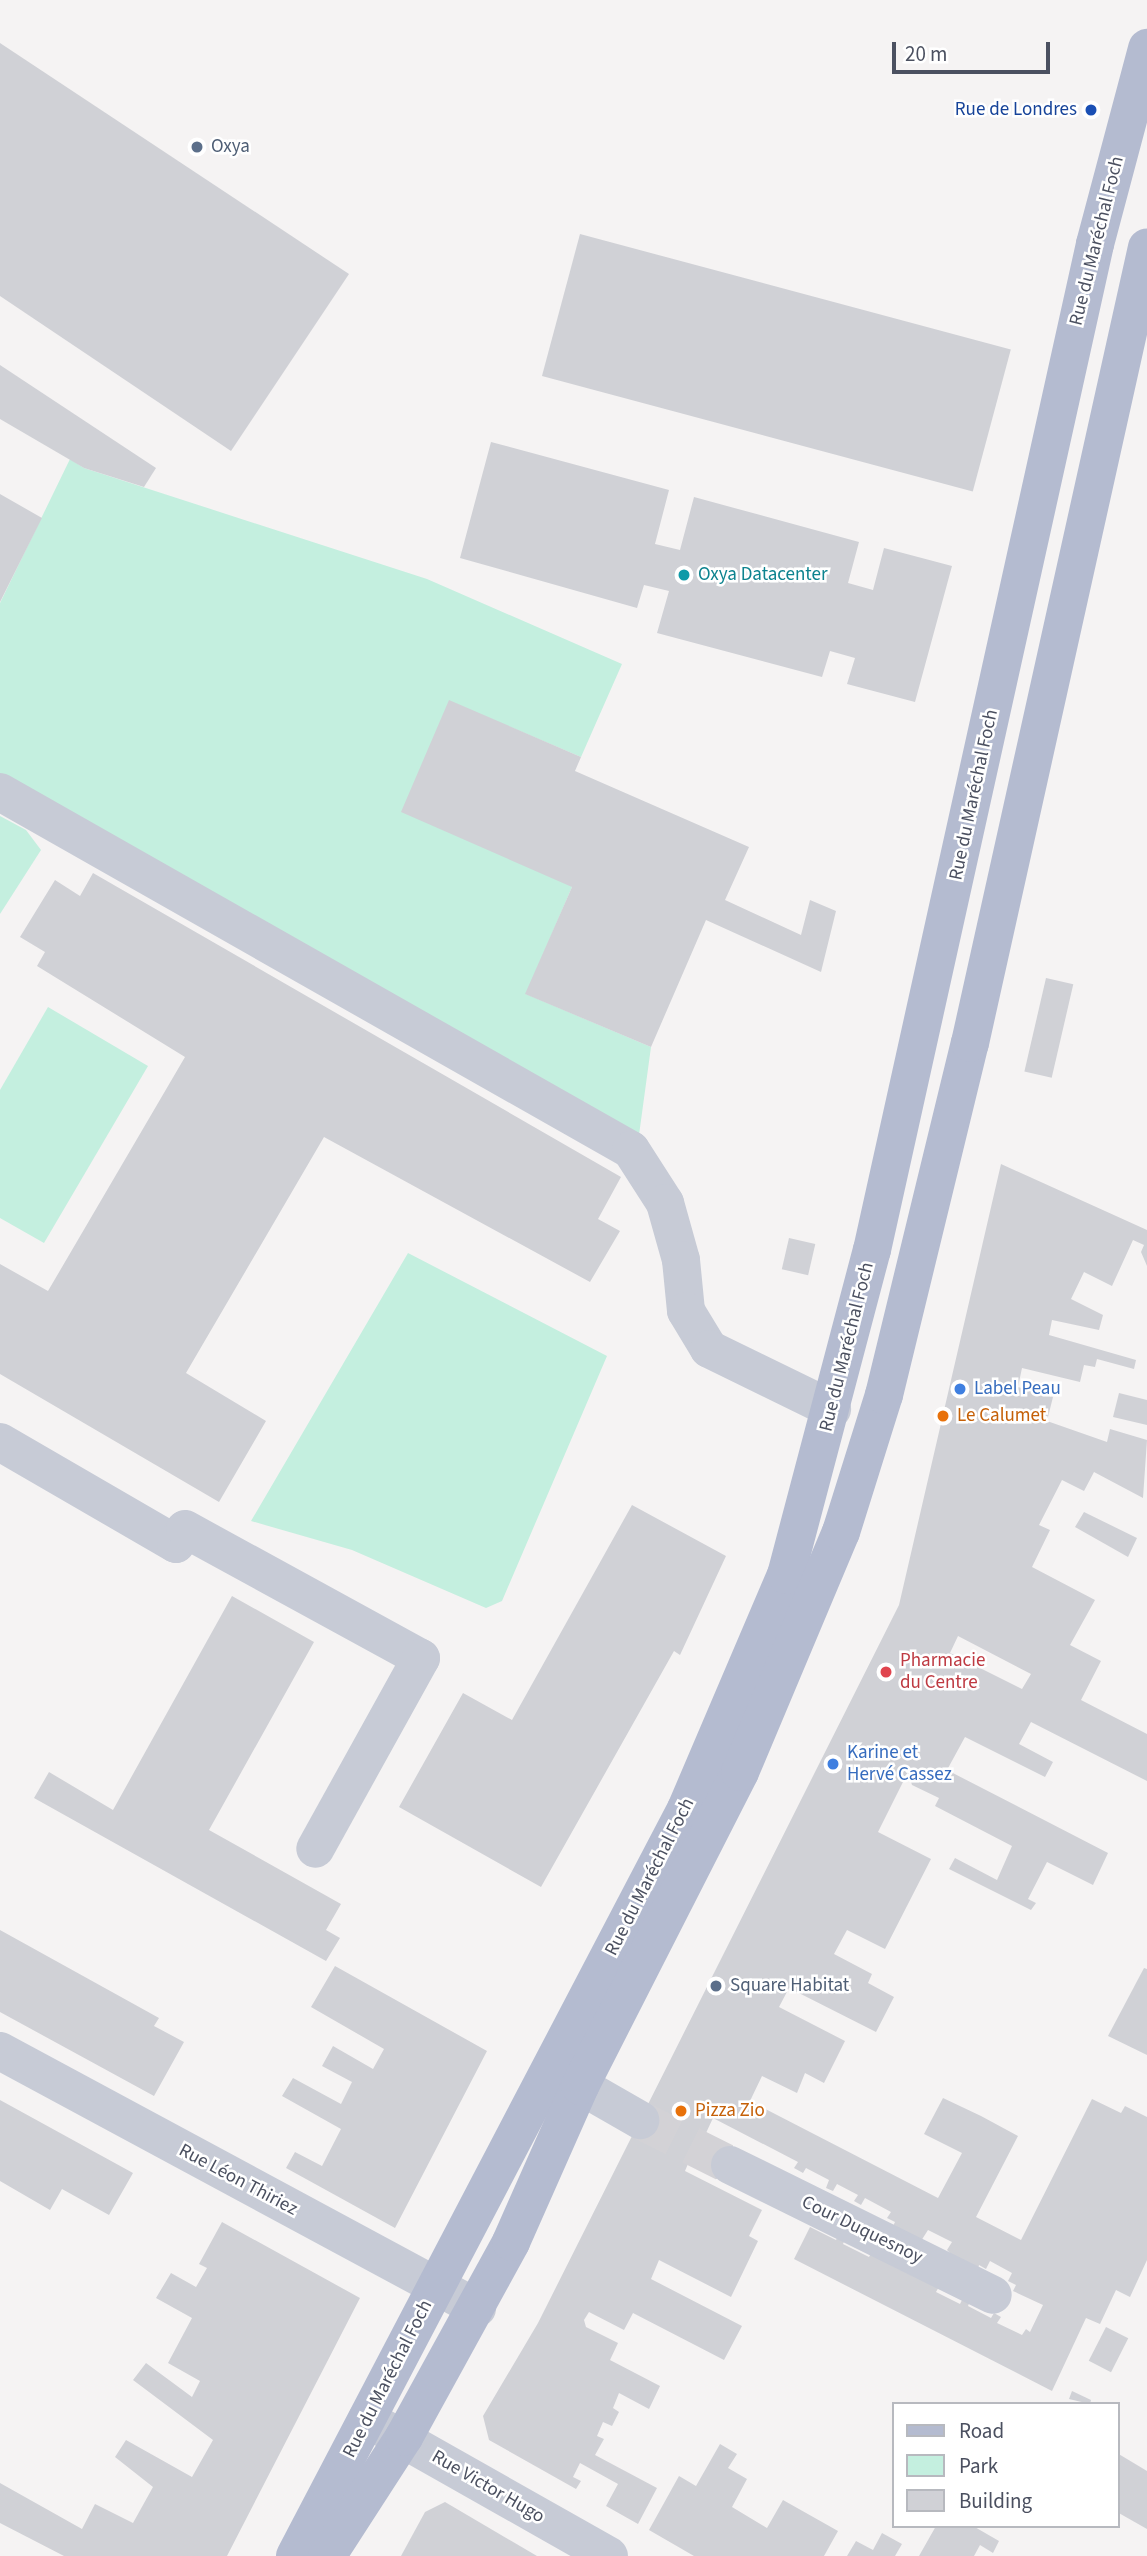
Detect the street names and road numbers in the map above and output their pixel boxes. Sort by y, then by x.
street label: Rue du Maréchal Foch [1065,154,1129,328]
street label: Rue du Maréchal Foch [945,708,1003,882]
street label: Rue du Maréchal Foch [815,1260,879,1434]
street label: Rue du Maréchal Foch [600,1794,700,1960]
street label: Rue Léon Thiriez [175,2139,301,2221]
street label: Cour Duquesnoy [798,2191,926,2269]
street label: Rue du Maréchal Foch [338,2296,438,2462]
street label: Rue Victor Hugo [428,2446,548,2528]

